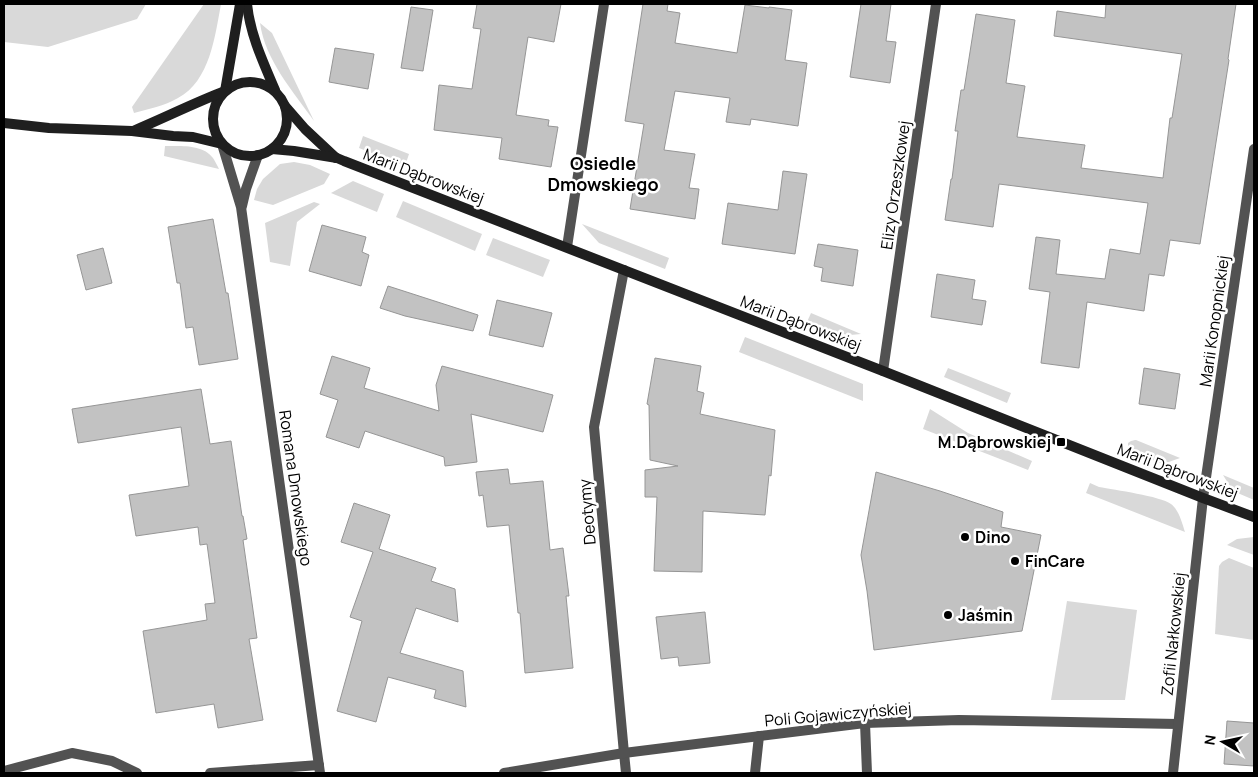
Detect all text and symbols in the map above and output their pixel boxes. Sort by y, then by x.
street label: Elizy Orzeszkowej [875,119,915,251]
street label: Marii Dąbrowskiej [360,143,488,209]
district label: Osiedle Dmowskiego [547,151,659,196]
street label: Marii Konopnickiej [1194,254,1234,388]
street label: Marii Dąbrowskiej [737,290,865,356]
street label: Romana Dmowskiego [274,409,318,567]
place label: M.Dąbrowskiej [938,431,1051,453]
marker: M.Dąbrowskiej [1055,436,1067,448]
street label: Marii Dąbrowskiej [1114,438,1242,504]
street label: Deotymy [573,478,601,546]
place label: Dino [975,526,1011,548]
marker: Dino [959,531,971,543]
place label: FinCare [1025,550,1085,572]
marker: FinCare [1009,555,1021,567]
street label: Zofii Nałkowskiej [1156,571,1190,697]
place label: Jaśmin [958,604,1013,626]
marker: Jaśmin [942,609,954,621]
street label: Poli Gojawiczyńskiej [764,697,912,731]
north arrow [1198,717,1248,767]
text: N [1199,733,1220,746]

